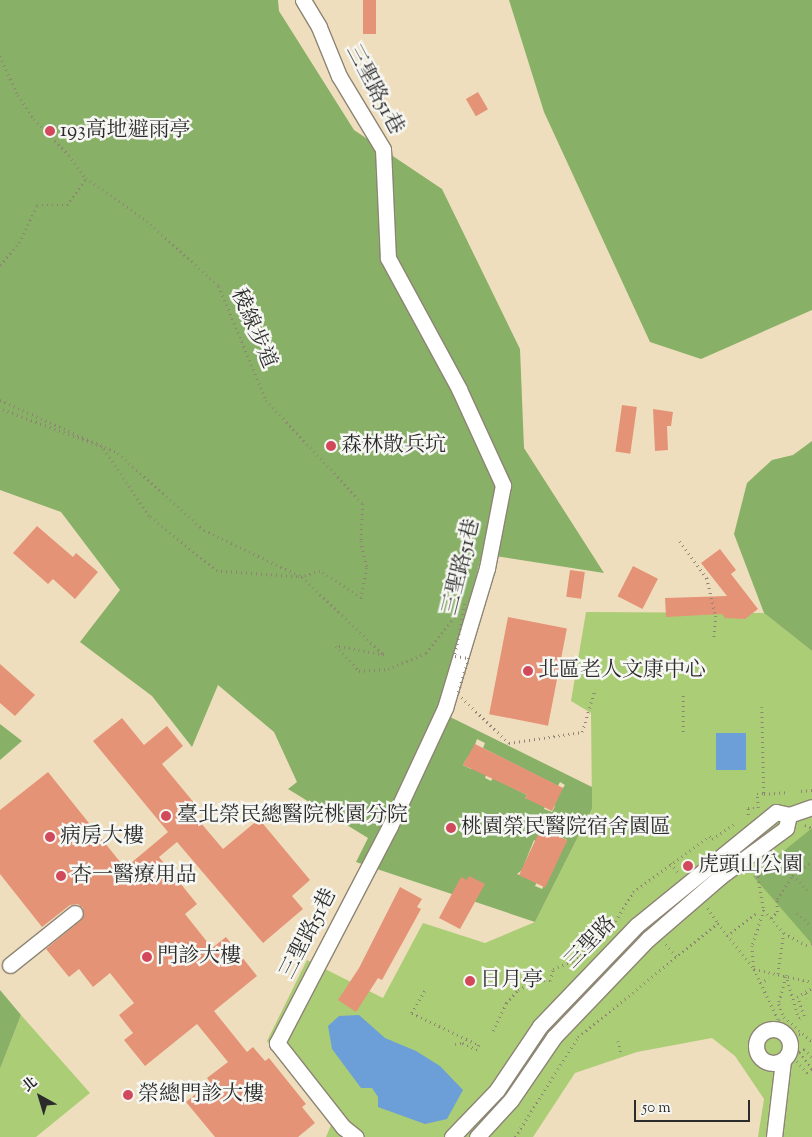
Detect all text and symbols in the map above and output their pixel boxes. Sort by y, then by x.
street label: 三聖路51巷 [340,41,408,139]
place label: 193高地避雨亭 [60,118,191,144]
marker: 193高地避雨亭 [44,125,56,137]
street label: 稜線步道 [225,285,281,373]
place label: 森林散兵坑 [341,433,446,459]
marker: 森林散兵坑 [325,440,337,452]
street label: 三聖路51巷 [438,516,486,618]
place label: 北區老人文康中心 [538,658,706,684]
marker: 北區老人文康中心 [522,665,534,677]
place label: 臺北榮民總醫院桃園分院 [177,803,408,829]
marker: 臺北榮民總醫院桃園分院 [159,809,173,823]
place label: 桃園榮民醫院宿舍園區 [461,815,671,841]
marker: 桃園榮民醫院宿舍園區 [445,822,457,834]
place label: 病房大樓 [60,824,144,850]
marker: 病房大樓 [44,831,56,843]
place label: 虎頭山公園 [698,853,803,879]
marker: 虎頭山公園 [682,860,694,872]
place label: 杏一醫療用品 [71,863,197,889]
marker: 杏一醫療用品 [55,870,67,882]
street label: 三聖路51巷 [275,884,343,984]
street label: 三聖路 [560,912,622,974]
place label: 門診大樓 [157,944,241,970]
marker: 門診大樓 [141,951,153,963]
place label: 日月亭 [480,968,543,994]
marker: 日月亭 [464,975,476,987]
north arrow [15,1072,65,1122]
text: 北 [19,1073,42,1098]
place label: 榮總門診大樓 [138,1082,264,1108]
marker: 榮總門診大樓 [122,1089,134,1101]
scale bar [637,1090,753,1122]
text: 50 m [642,1098,671,1119]

